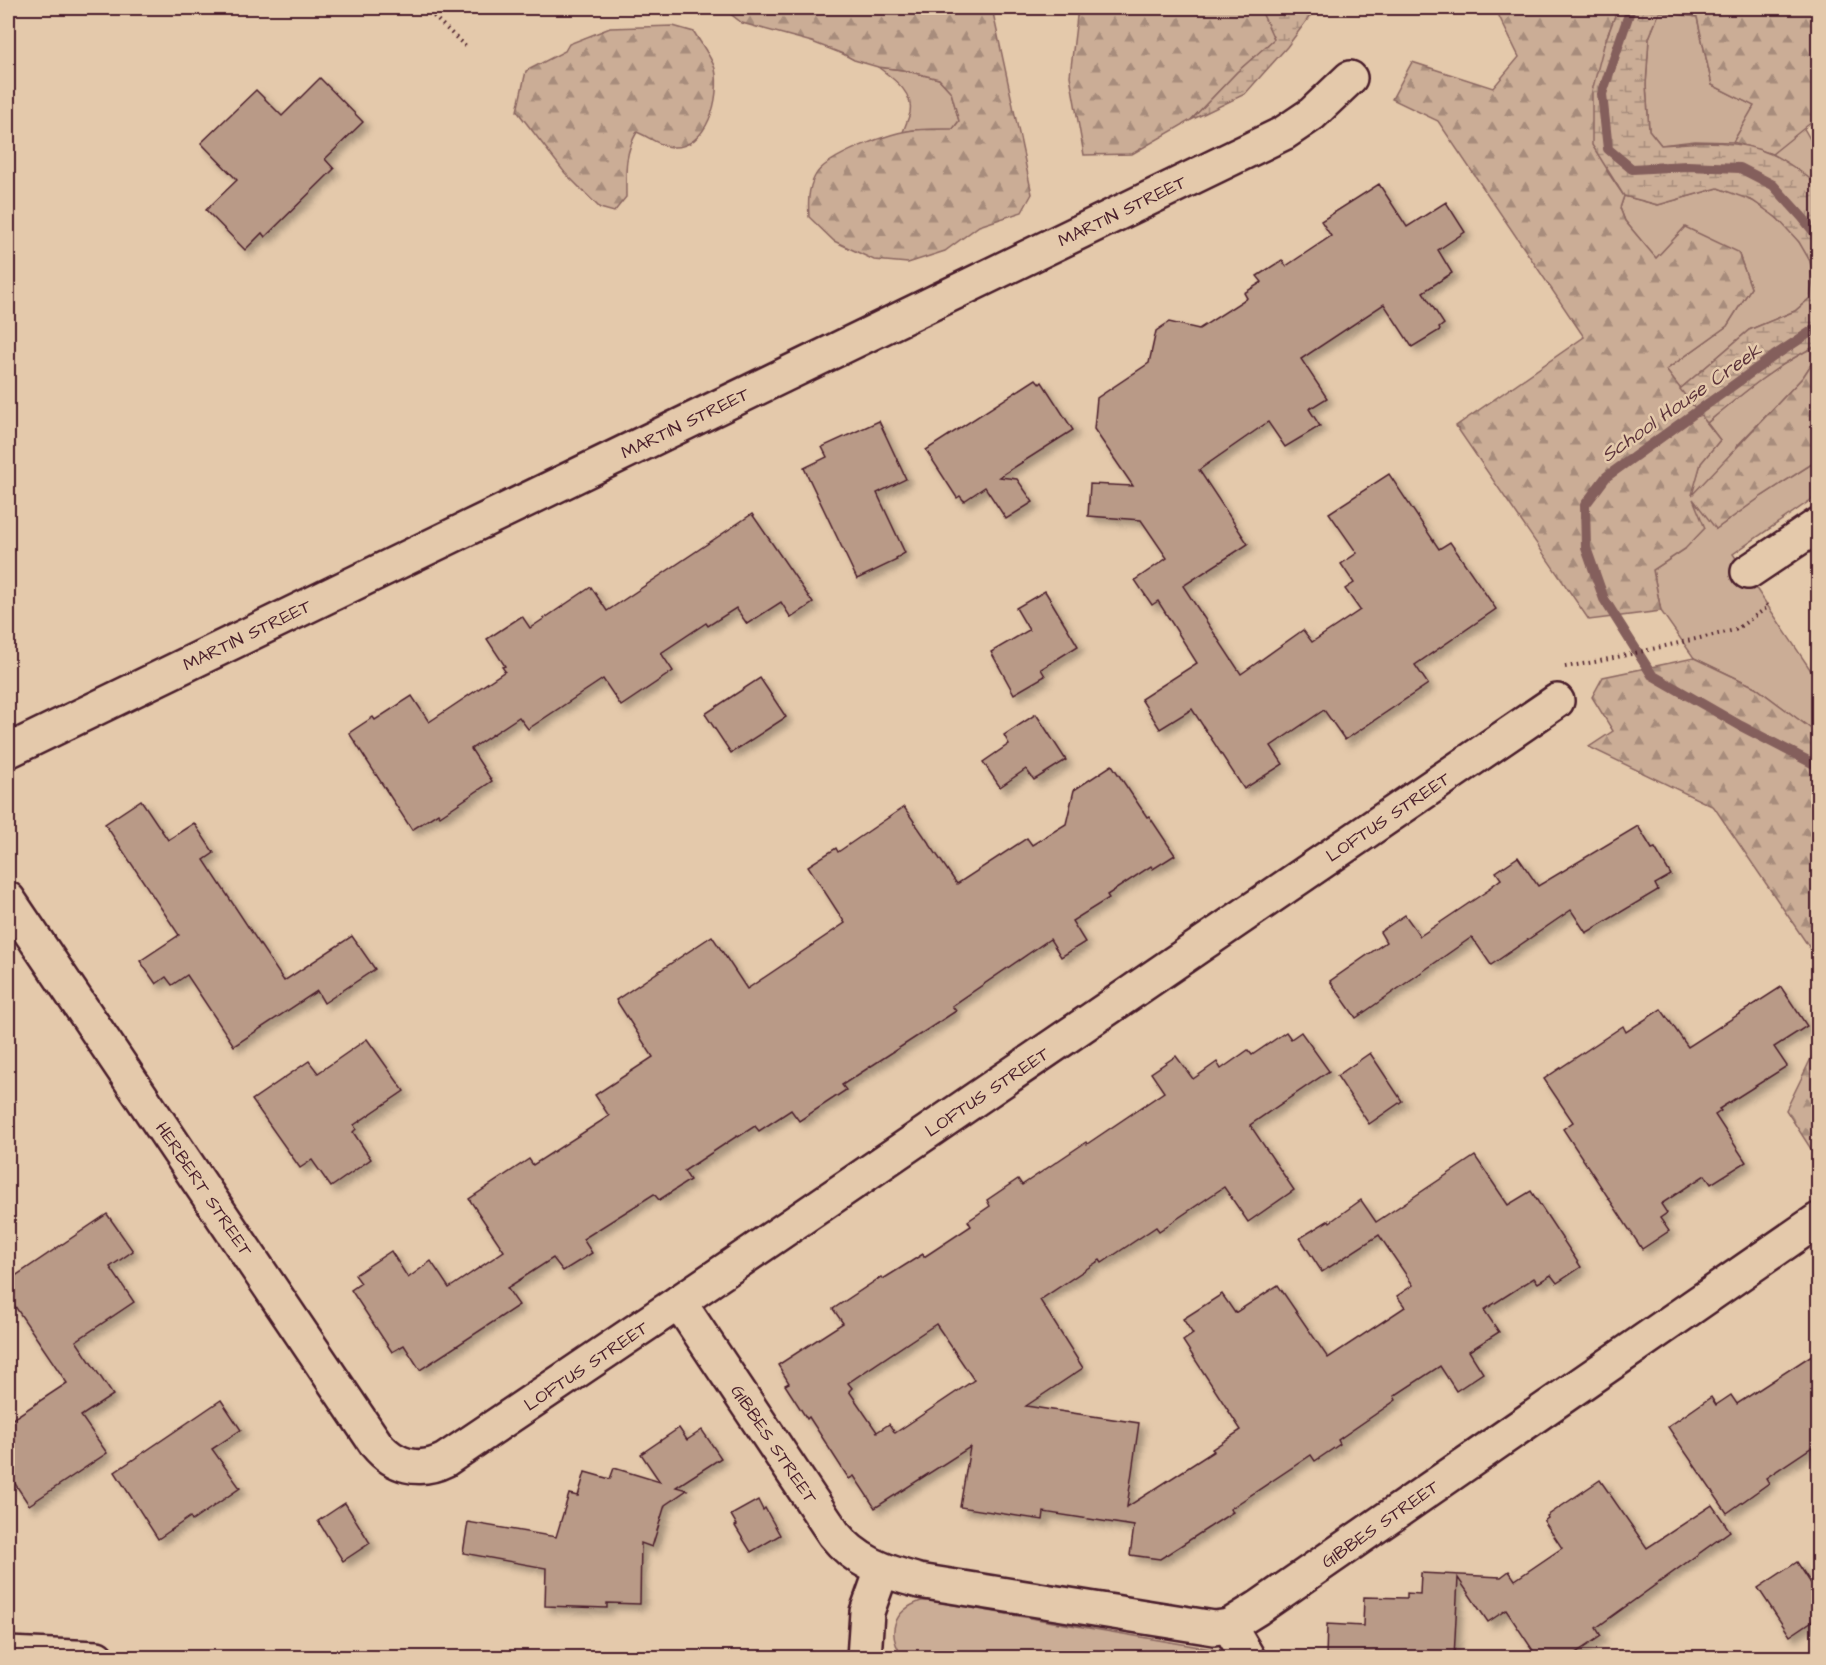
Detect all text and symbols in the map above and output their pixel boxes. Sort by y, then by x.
street label: MARTIN STREET [1054,169,1191,253]
water label: School House Creek [1595,336,1768,469]
street label: MARTIN STREET [617,381,754,465]
street label: MARTIN STREET [179,593,316,677]
street label: LOFTUS STREET [1321,766,1456,868]
street label: LOFTUS STREET [920,1041,1055,1143]
street label: HERBERT STREET [149,1117,258,1262]
street label: LOFTUS STREET [519,1315,654,1417]
street label: GIBBES STREET [725,1380,823,1509]
street label: GIBBES STREET [1316,1474,1445,1574]

